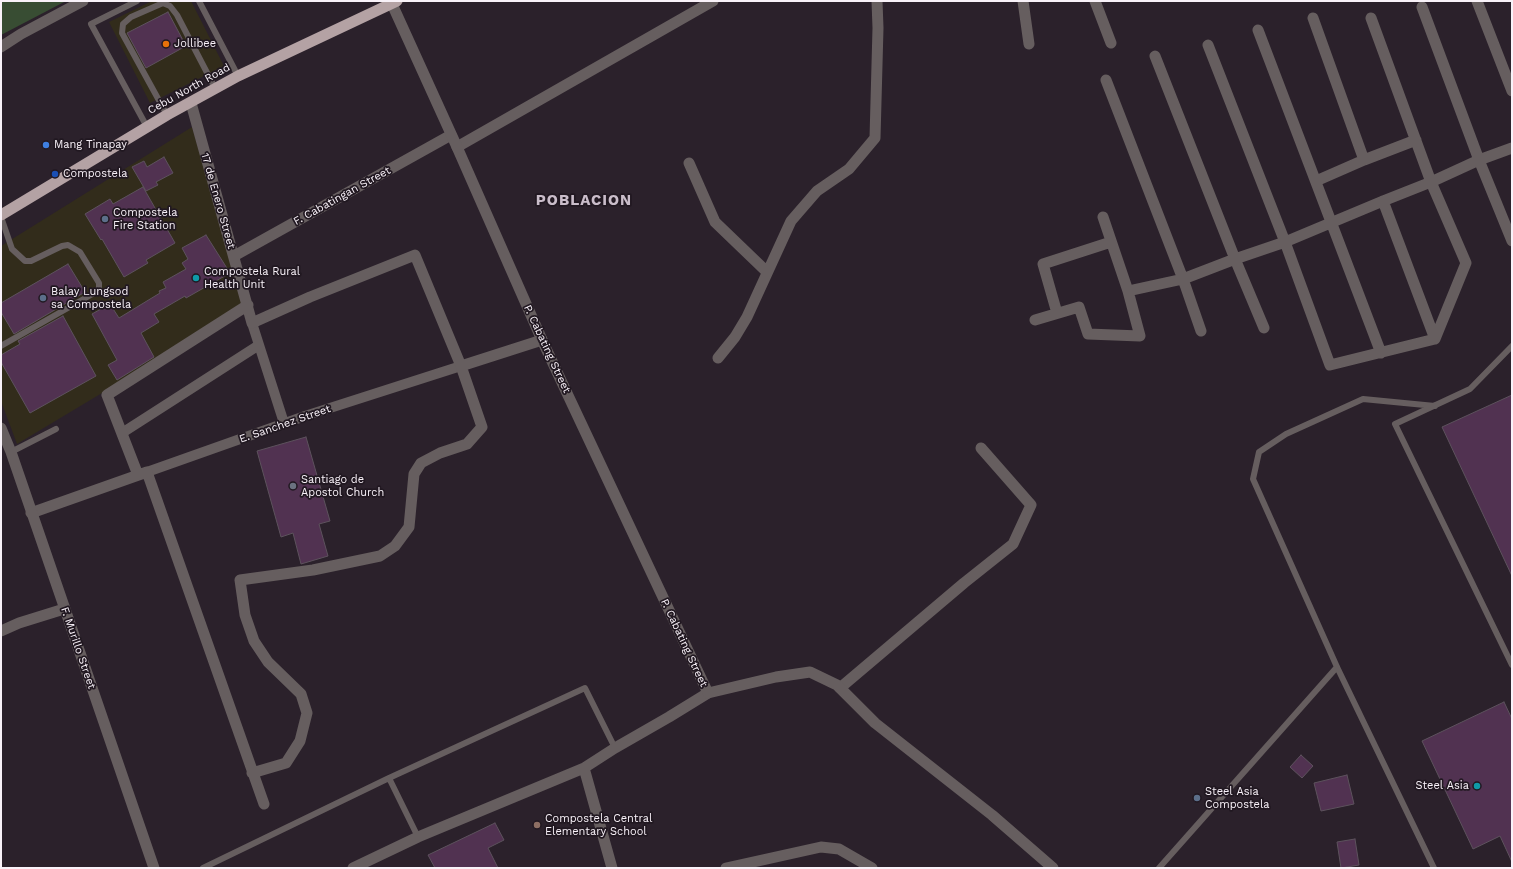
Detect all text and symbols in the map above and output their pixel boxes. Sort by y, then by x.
place label: Jollibee [174,37,216,51]
marker: Jollibee [161,39,171,49]
street label: Cebu North Road [146,61,232,117]
place label: Mang Tinapay [54,138,127,152]
marker: Mang Tinapay [41,140,51,150]
street label: 17 de Enero Street [198,152,238,250]
street label: F. Cabatingan Street [291,164,393,228]
place label: Compostela [63,167,127,181]
marker: Compostela [50,169,60,179]
district label: POBLACION [536,192,632,210]
place label: Compostela Fire Station [113,206,177,232]
marker: Compostela Fire Station [100,214,110,224]
place label: Compostela Rural Health Unit [204,265,300,291]
marker: Compostela Rural Health Unit [191,273,201,283]
place label: Balay Lungsod sa Compostela [51,285,131,311]
marker: Balay Lungsod sa Compostela [38,293,48,303]
street label: P. Cabating Street [521,303,573,395]
street label: E. Sanchez Street [238,402,332,446]
place label: Santiago de Apostol Church [301,473,384,499]
marker: Santiago de Apostol Church [288,481,298,491]
street label: P. Cabating Street [658,597,710,689]
street label: F. Murillo Street [58,605,98,691]
place label: Steel Asia [1415,779,1469,793]
marker: Steel Asia [1472,781,1482,791]
place label: Steel Asia Compostela [1205,785,1269,811]
marker: Steel Asia Compostela [1192,793,1202,803]
place label: Compostela Central Elementary School [545,812,652,838]
marker: Compostela Central Elementary School [532,820,542,830]

